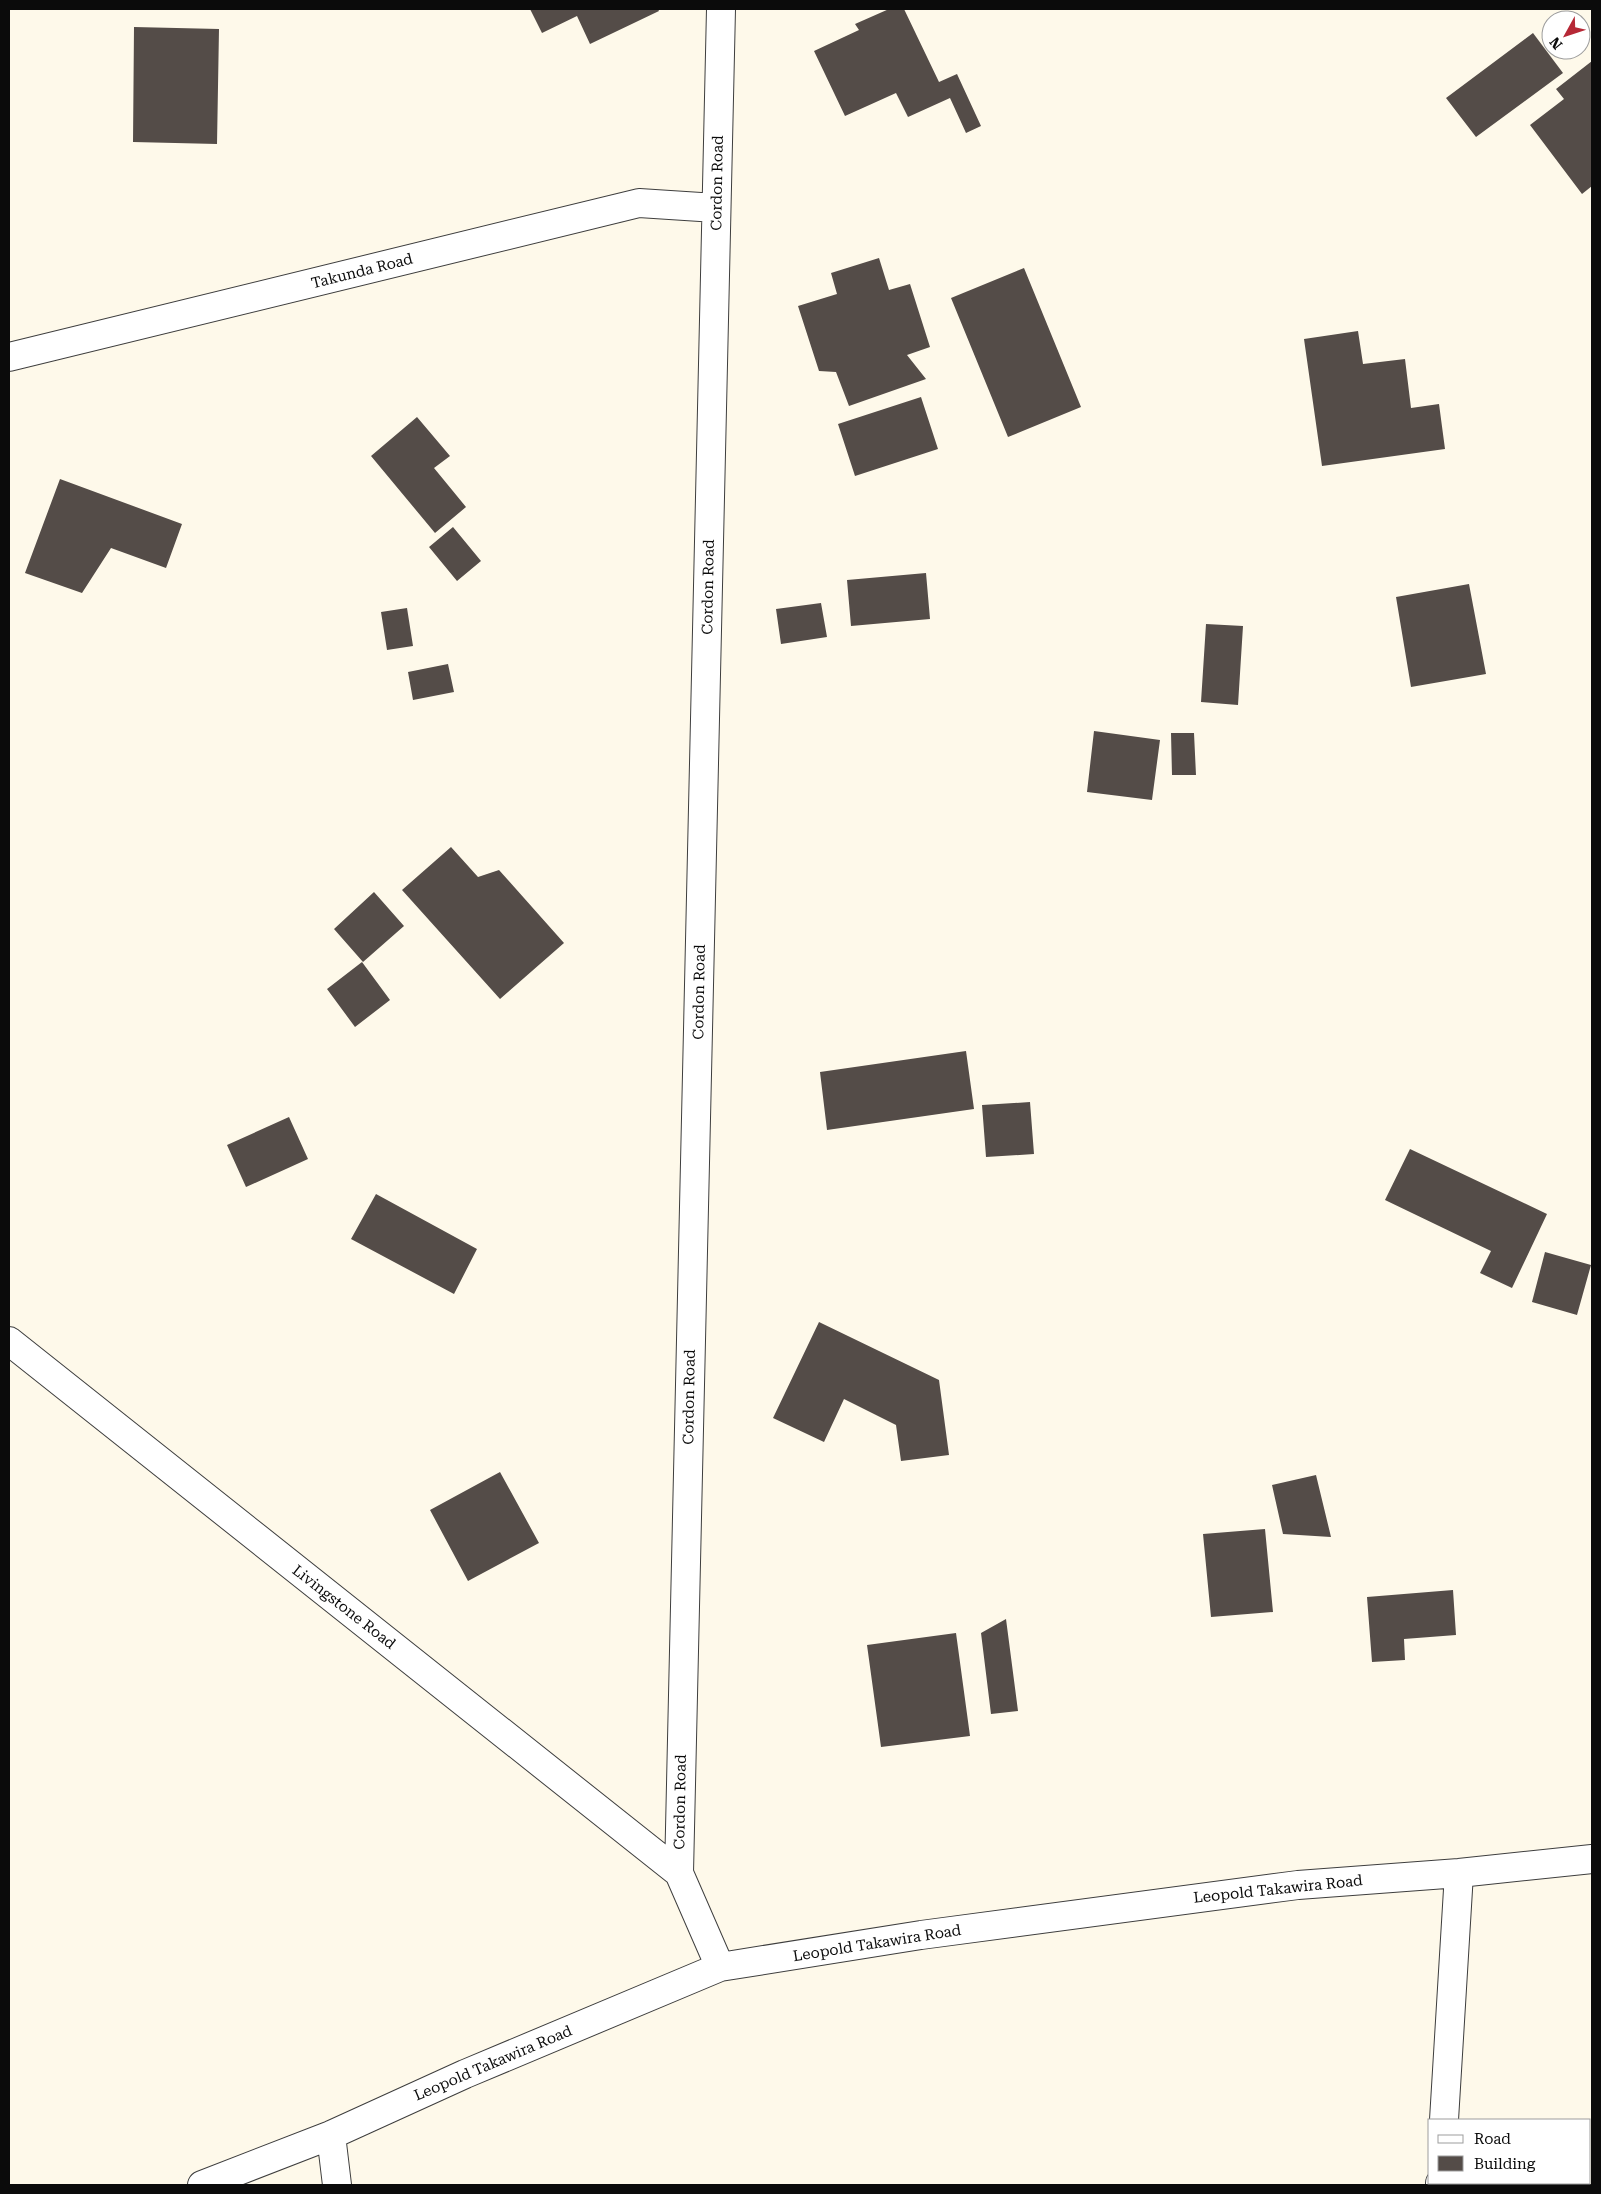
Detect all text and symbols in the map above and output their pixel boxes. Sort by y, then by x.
north arrow [1541,10,1591,60]
text: N [1546,34,1566,53]
street label: Cordon Road [707,135,727,231]
street label: Takunda Road [309,250,415,292]
street label: Cordon Road [698,539,718,635]
street label: Cordon Road [689,944,709,1040]
street label: Cordon Road [679,1349,699,1445]
street label: Livingstone Road [289,1561,399,1653]
street label: Cordon Road [670,1754,690,1850]
street label: Leopold Takawira Road [1193,1871,1364,1907]
street label: Leopold Takawira Road [792,1921,963,1965]
street label: Leopold Takawira Road [411,2021,575,2104]
legend [1428,2119,1591,2184]
text: Road [1474,2130,1511,2148]
text: Building [1474,2155,1536,2173]

